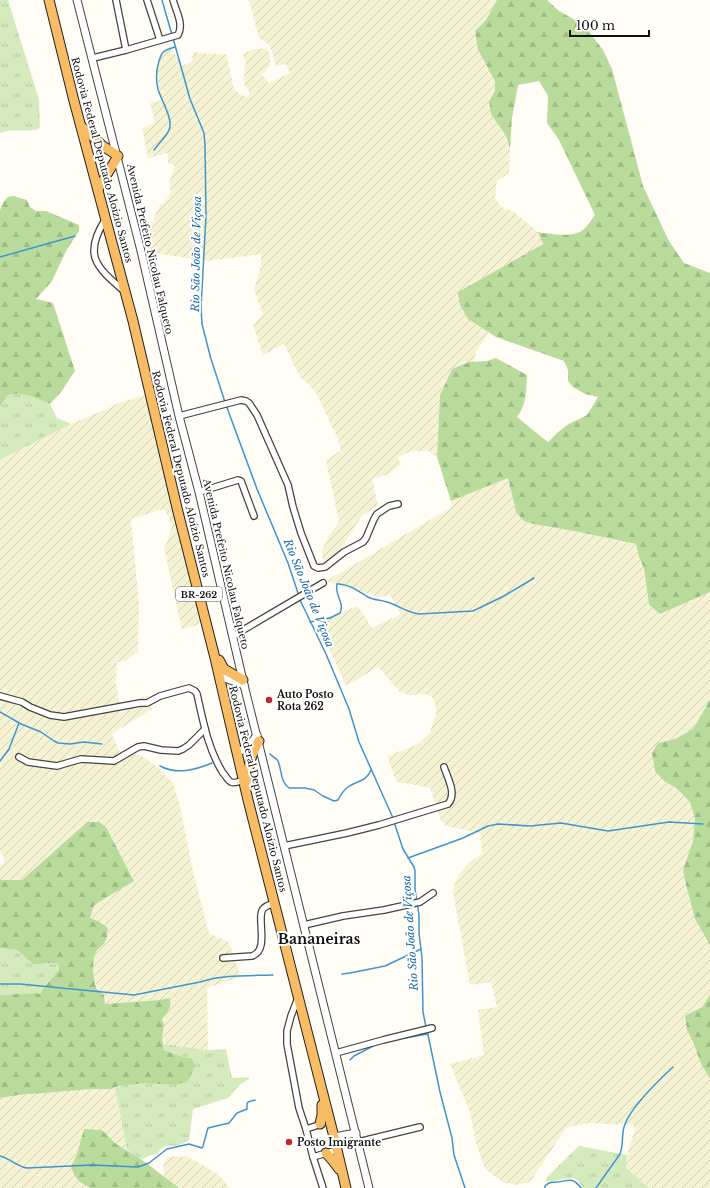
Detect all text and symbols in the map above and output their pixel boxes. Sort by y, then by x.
scale bar [570,12,649,38]
text: 100 m [576,18,615,33]
street label: Rodovia Federal Deputado Aloízio Santos [68,56,136,265]
street label: Avenida Prefeito Nicolau Falqueto [124,161,176,336]
water label: Rio São João de Viçosa [188,196,204,313]
street label: Rodovia Federal Deputado Aloízio Santos [149,369,213,579]
street label: Avenida Prefeito Nicolau Falqueto [200,476,252,651]
water label: Rio São João de Viçosa [280,536,337,649]
road number: BR-262 [176,587,222,601]
street label: Rodovia Federal Deputado Aloízio Santos [226,684,290,894]
place label: Auto Posto Rota 262 [276,688,334,713]
marker: Auto Posto Rota 262 [264,695,274,705]
water label: Rio São João de Viçosa [399,875,421,992]
district label: Bananeiras [278,930,361,948]
place label: Posto Imigrante [297,1136,381,1149]
marker: Posto Imigrante [284,1137,294,1147]

